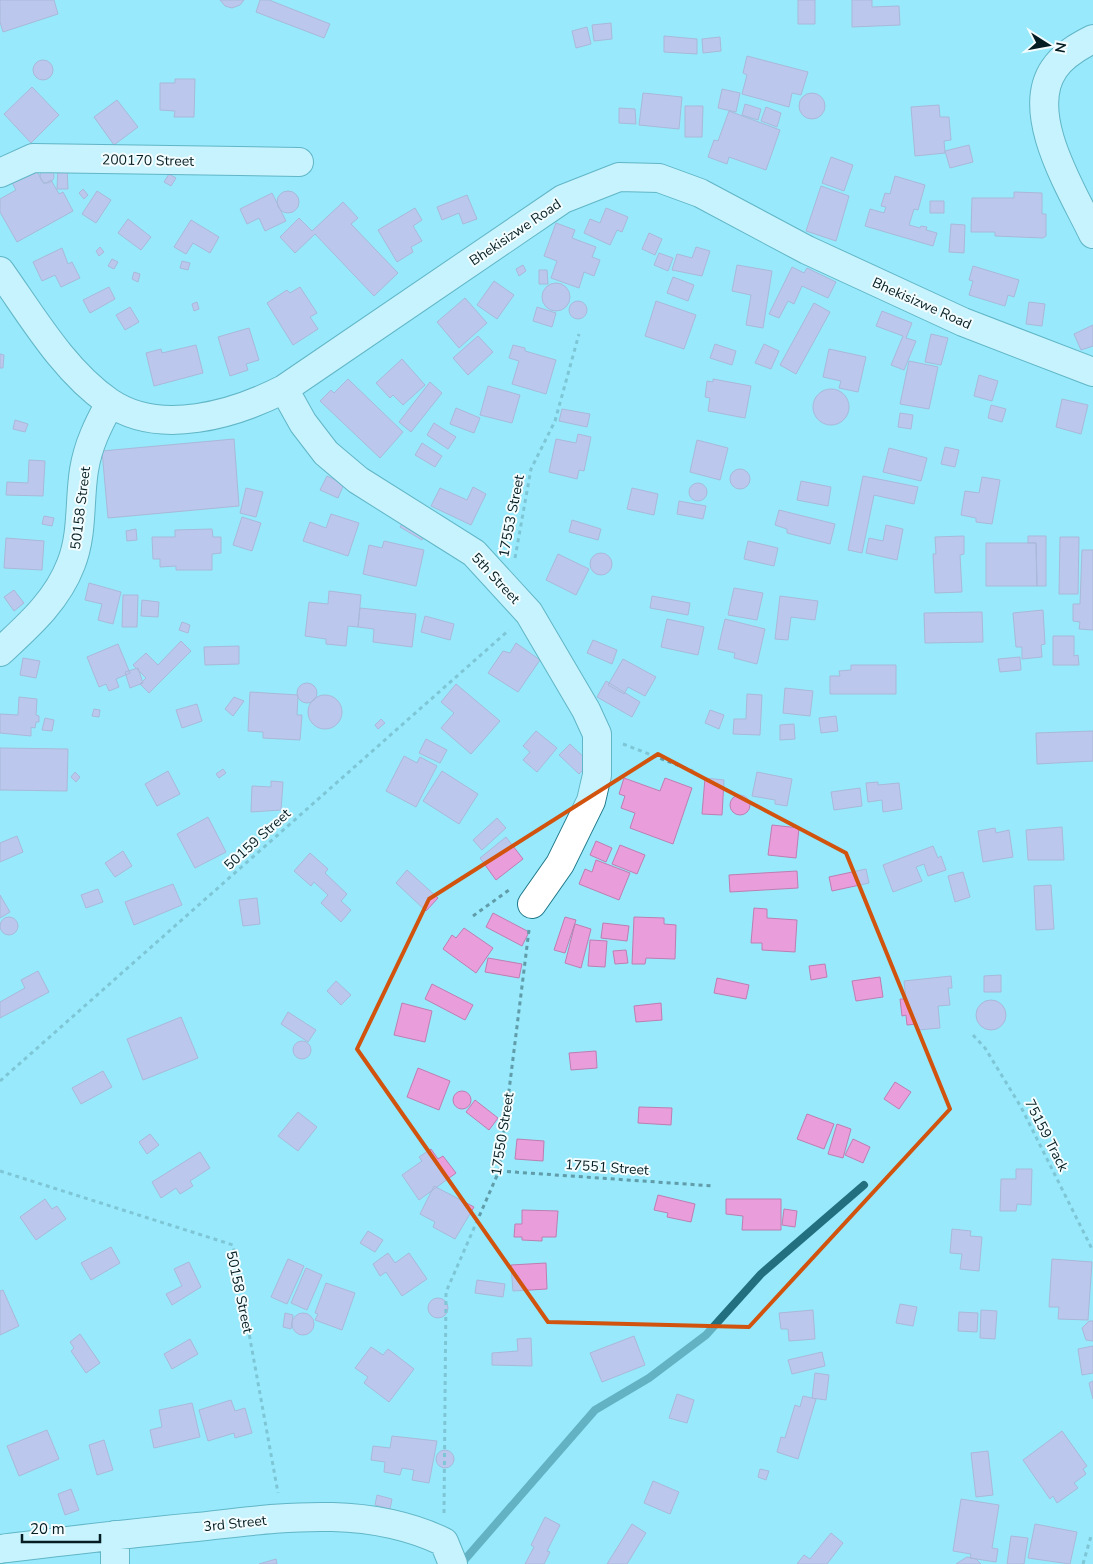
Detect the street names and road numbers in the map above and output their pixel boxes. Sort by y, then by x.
street label: 200170 Street [102,150,194,171]
street label: Bhekisizwe Road [466,195,565,270]
street label: Bhekisizwe Road [869,273,974,334]
street label: 50158 Street [66,465,95,551]
street label: 17553 Street [494,473,529,559]
street label: 5th Street [467,549,524,608]
street label: 50159 Street [220,804,295,874]
street label: 17550 Street [487,1091,518,1177]
street label: 75159 Track [1020,1096,1073,1176]
street label: 17551 Street [565,1155,650,1180]
street label: 50158 Street [222,1249,258,1335]
street label: 3rd Street [203,1511,268,1536]

